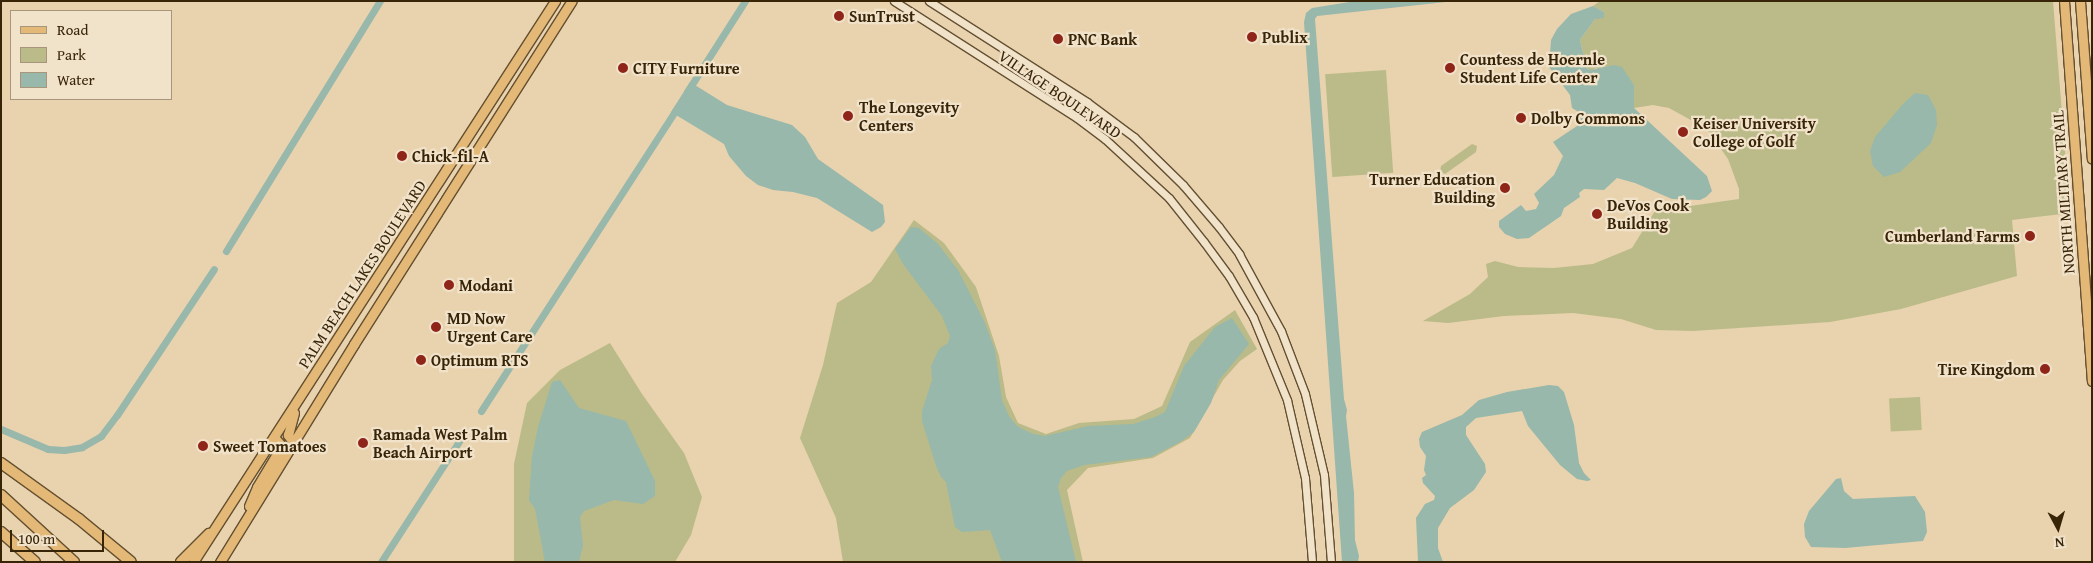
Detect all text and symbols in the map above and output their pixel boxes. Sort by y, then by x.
place label: SunTrust [849,6,915,26]
legend [10,10,172,100]
marker: SunTrust [833,10,845,22]
text: Road [57,19,88,40]
place label: Publix [1262,27,1308,47]
place label: PNC Bank [1068,29,1137,49]
marker: Publix [1246,31,1258,43]
marker: PNC Bank [1052,33,1064,45]
text: Park [57,44,86,65]
street label: VILLAGE BOULEVARD [995,46,1125,142]
place label: Countess de Hoernle Student Life Center [1460,49,1605,87]
place label: CITY Furniture [633,58,740,78]
marker: CITY Furniture [617,62,629,74]
marker: Countess de Hoernle Student Life Center [1444,62,1456,74]
text: Water [57,69,95,90]
place label: The Longevity Centers [859,97,959,135]
place label: Dolby Commons [1531,108,1645,128]
marker: The Longevity Centers [841,109,855,123]
street label: NORTH MILITARY TRAIL [2048,110,2078,274]
marker: Dolby Commons [1515,112,1527,124]
place label: Keiser University College of Golf [1693,113,1816,151]
marker: Keiser University College of Golf [1677,126,1689,138]
place label: Chick-fil-A [412,146,489,166]
marker: Chick-fil-A [396,150,408,162]
place label: Turner Education Building [1369,169,1495,207]
street label: PALM BEACH LAKES BOULEVARD [294,176,430,372]
marker: Turner Education Building [1499,182,1511,194]
place label: DeVos Cook Building [1607,195,1689,233]
marker: DeVos Cook Building [1591,208,1603,220]
place label: Cumberland Farms [1885,226,2020,246]
marker: Cumberland Farms [2024,230,2036,242]
place label: Modani [459,275,513,295]
marker: Modani [443,279,455,291]
place label: MD Now Urgent Care [447,308,533,346]
marker: MD Now Urgent Care [429,320,443,334]
place label: Optimum RTS [431,350,529,370]
marker: Optimum RTS [415,354,427,366]
place label: Tire Kingdom [1938,359,2035,379]
marker: Tire Kingdom [2039,363,2051,375]
place label: Ramada West Palm Beach Airport [373,424,507,462]
place label: Sweet Tomatoes [213,436,326,456]
marker: Ramada West Palm Beach Airport [357,437,369,449]
marker: Sweet Tomatoes [197,440,209,452]
north arrow [2033,503,2083,553]
scale bar [12,520,106,552]
text: 100 m [18,528,55,549]
text: N [2054,532,2065,553]

